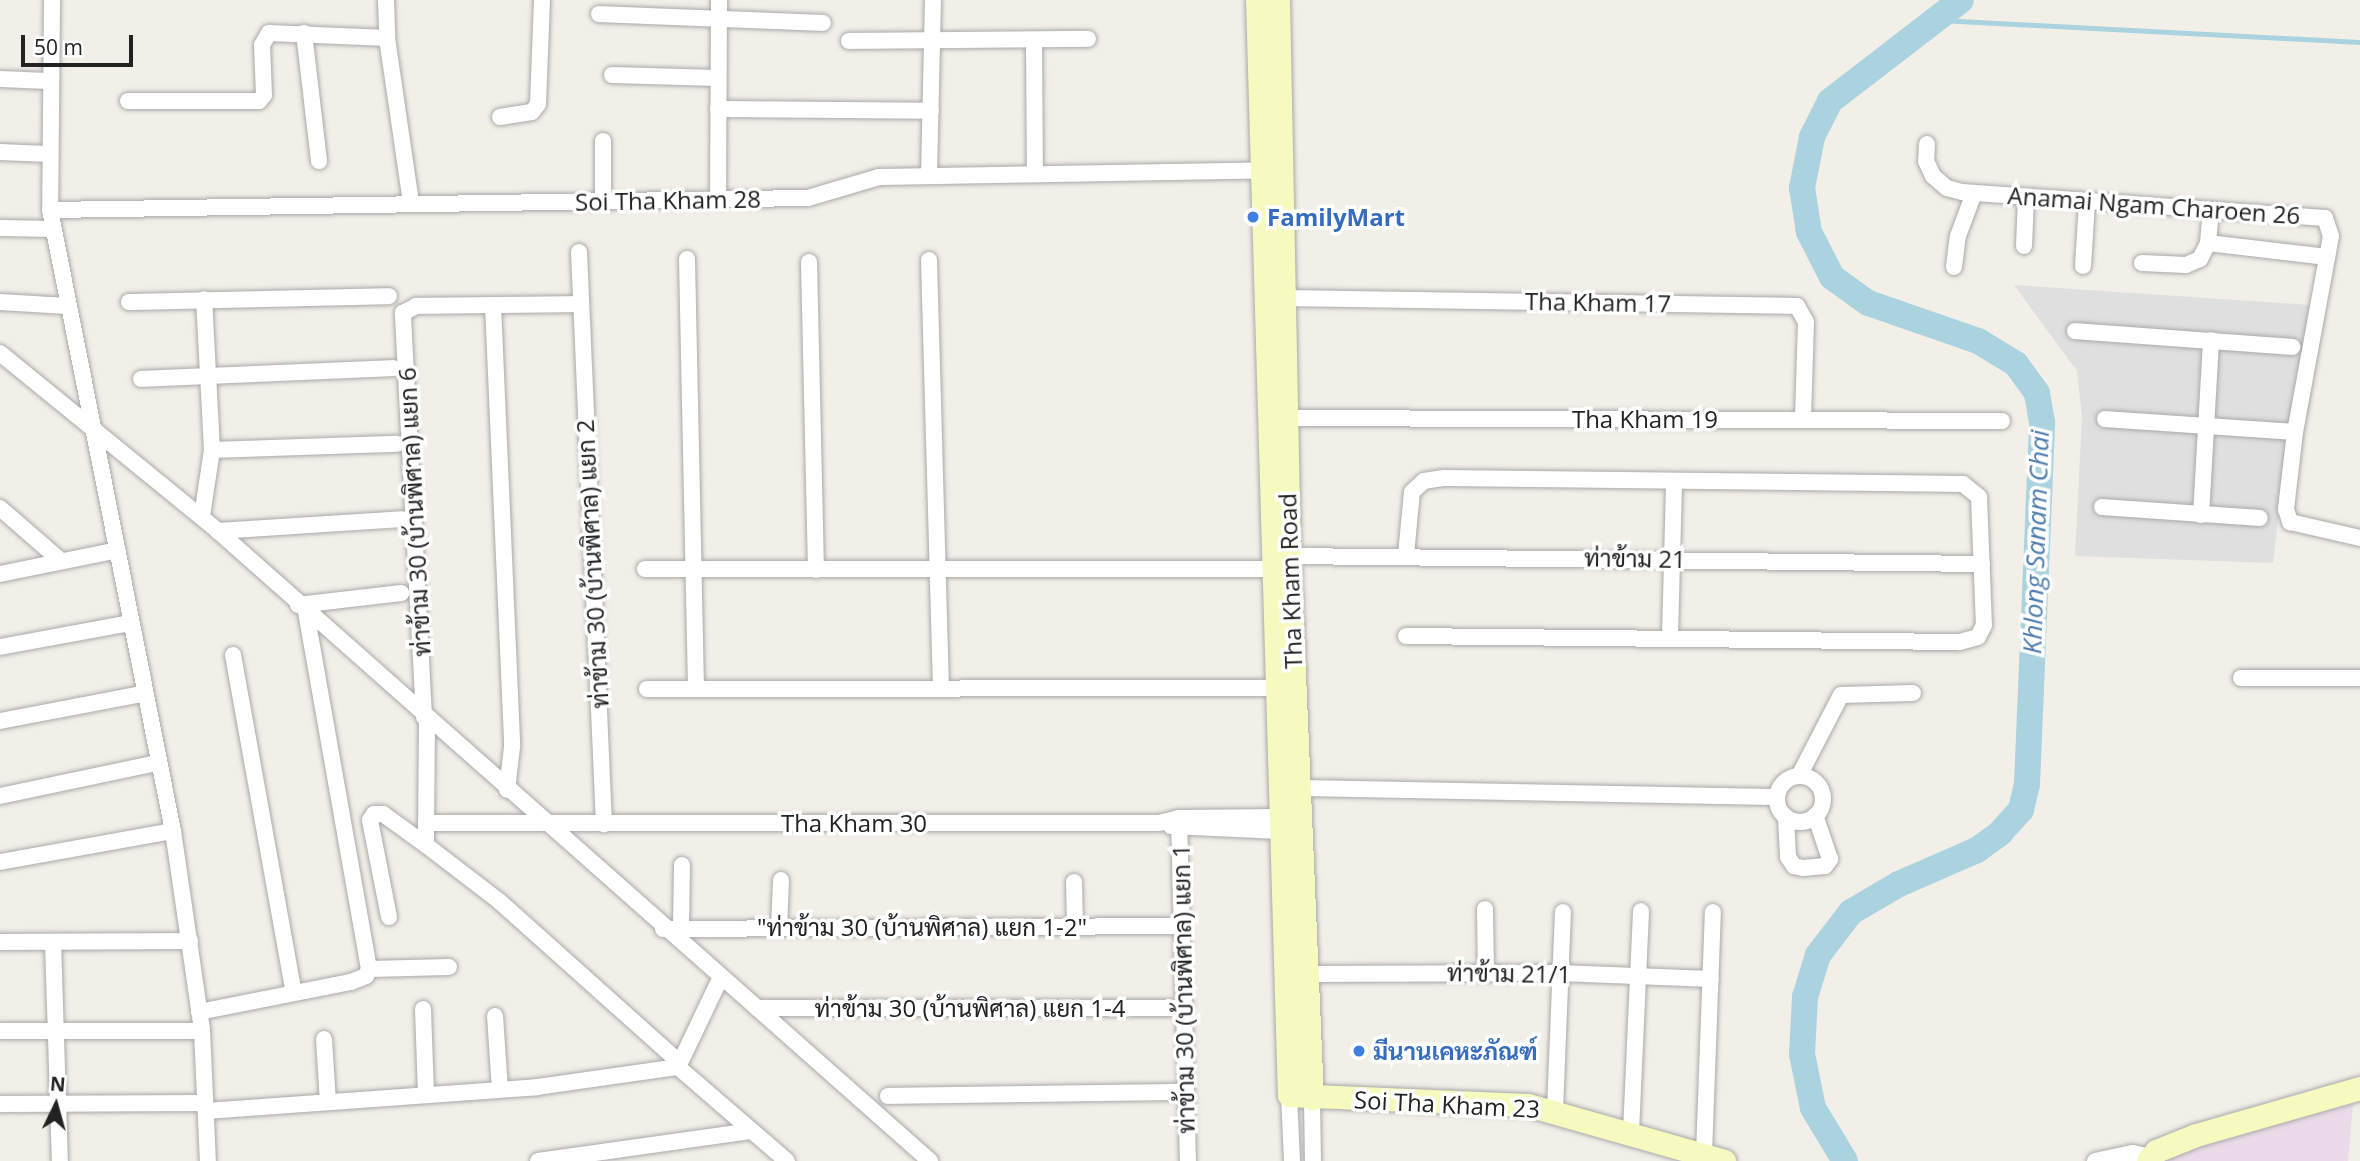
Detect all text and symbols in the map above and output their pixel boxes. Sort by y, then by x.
scale bar [24,21,136,65]
text: 50 m [34,33,83,61]
street label: Anamai Ngam Charoen 26 [2007,180,2301,230]
street label: Soi Tha Kham 28 [575,184,761,216]
place label: FamilyMart [1267,203,1405,231]
marker: FamilyMart [1245,209,1261,225]
street label: Tha Kham 17 [1525,286,1671,318]
street label: ท่าข้าม 30 (บ้านพิศาล) แยก 6 [392,367,436,657]
street label: Tha Kham 19 [1572,405,1718,433]
street label: ท่าข้าม 30 (บ้านพิศาล) แยก 2 [570,419,614,709]
water label: Khlong Sanam Chai [2016,429,2056,655]
street label: Tha Kham Road [1273,493,1307,669]
street label: ท่าข้าม 21 [1584,543,1686,573]
street label: Tha Kham 30 [781,809,927,837]
street label: ท่าข้าม 30 (บ้านพิศาล) แยก 1 [1166,844,1200,1134]
street label: "ท่าข้าม 30 (บ้านพิศาล) แยก 1-2" [757,913,1087,941]
street label: ท่าข้าม 21/1 [1447,958,1571,988]
street label: ท่าข้าม 30 (บ้านพิศาล) แยก 1-4 [815,994,1125,1022]
place label: มีนานเคหะภัณฑ์ [1373,1037,1538,1065]
marker: มีนานเคหะภัณฑ์ [1351,1043,1367,1059]
north arrow [21,1070,91,1140]
text: N [49,1070,67,1098]
street label: Soi Tha Kham 23 [1353,1085,1541,1123]

